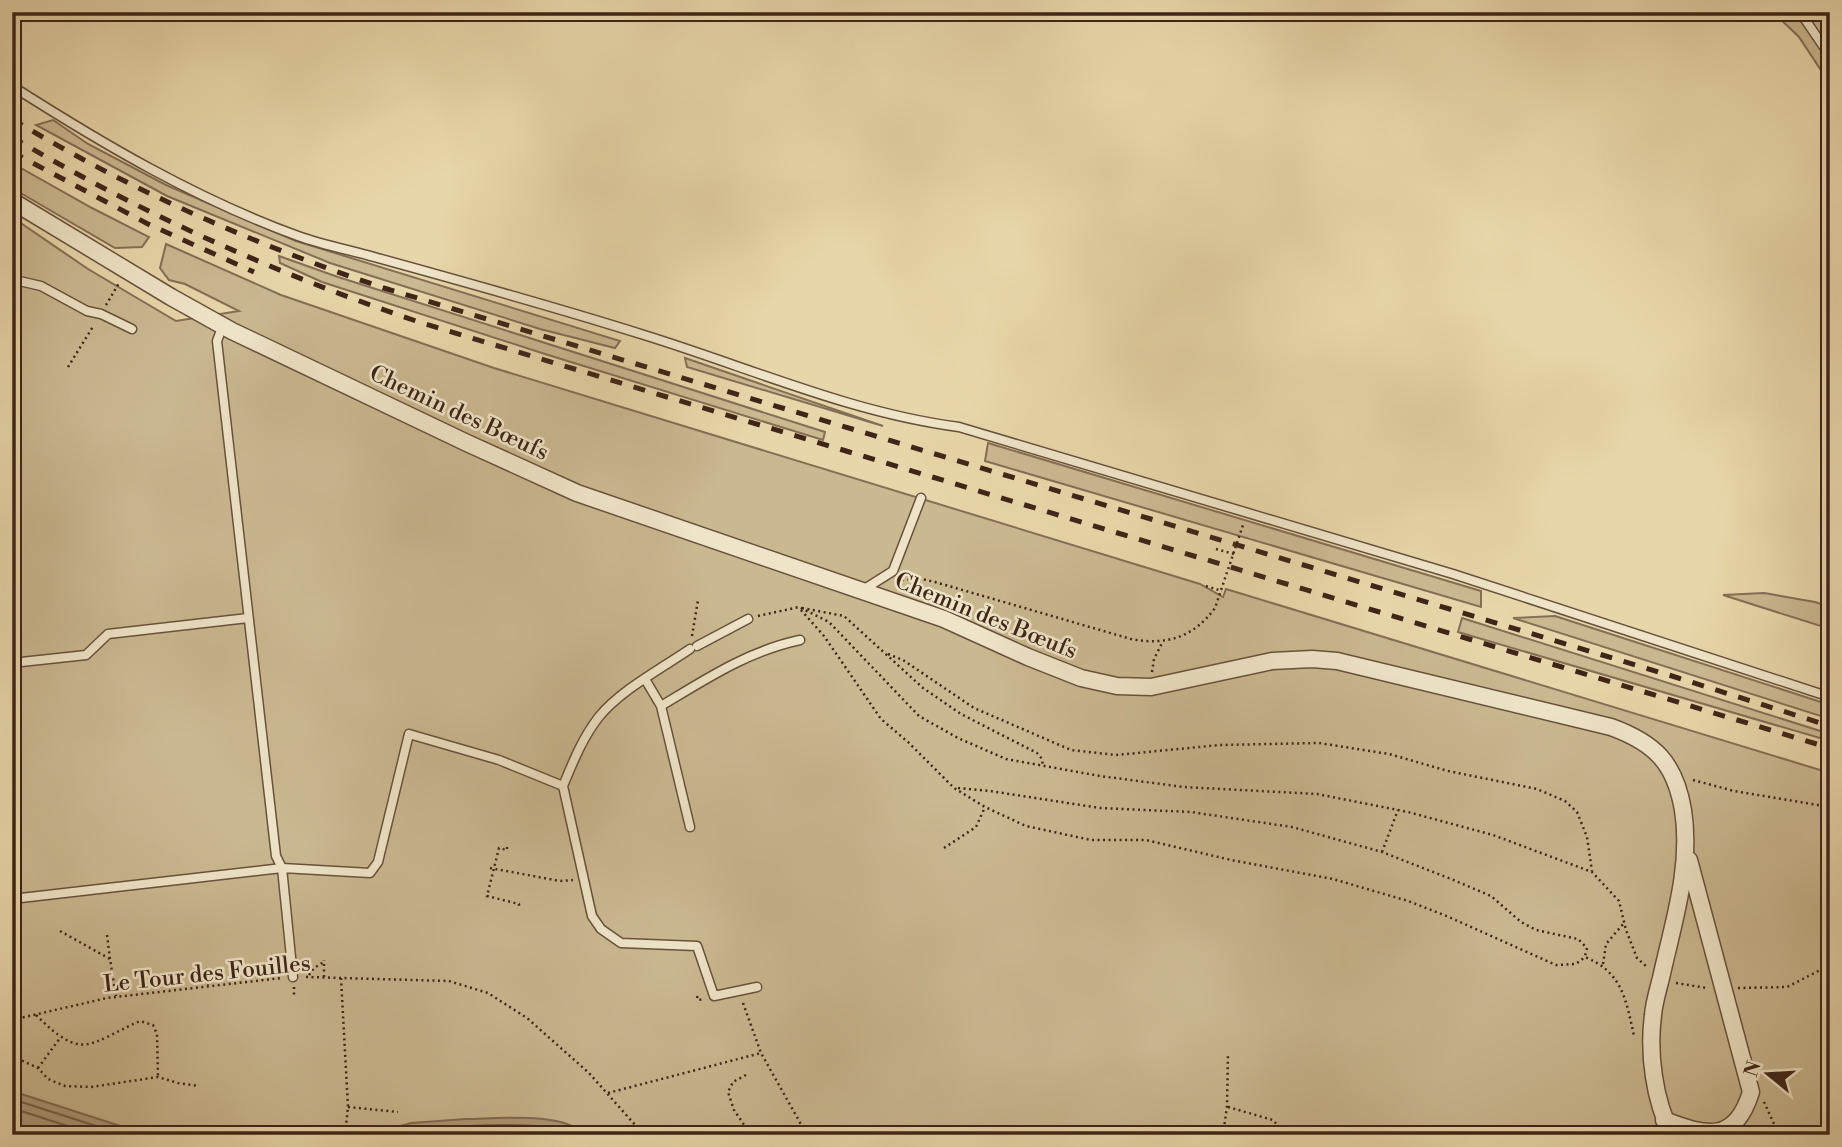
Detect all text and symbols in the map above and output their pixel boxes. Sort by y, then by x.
street label: Chemin des Bœufs [365,359,553,467]
street label: Chemin des Bœufs [891,567,1081,665]
street label: Le Tour des Fouilles [102,949,312,999]
north arrow [1734,1038,1804,1108]
text: N [1739,1058,1767,1080]

